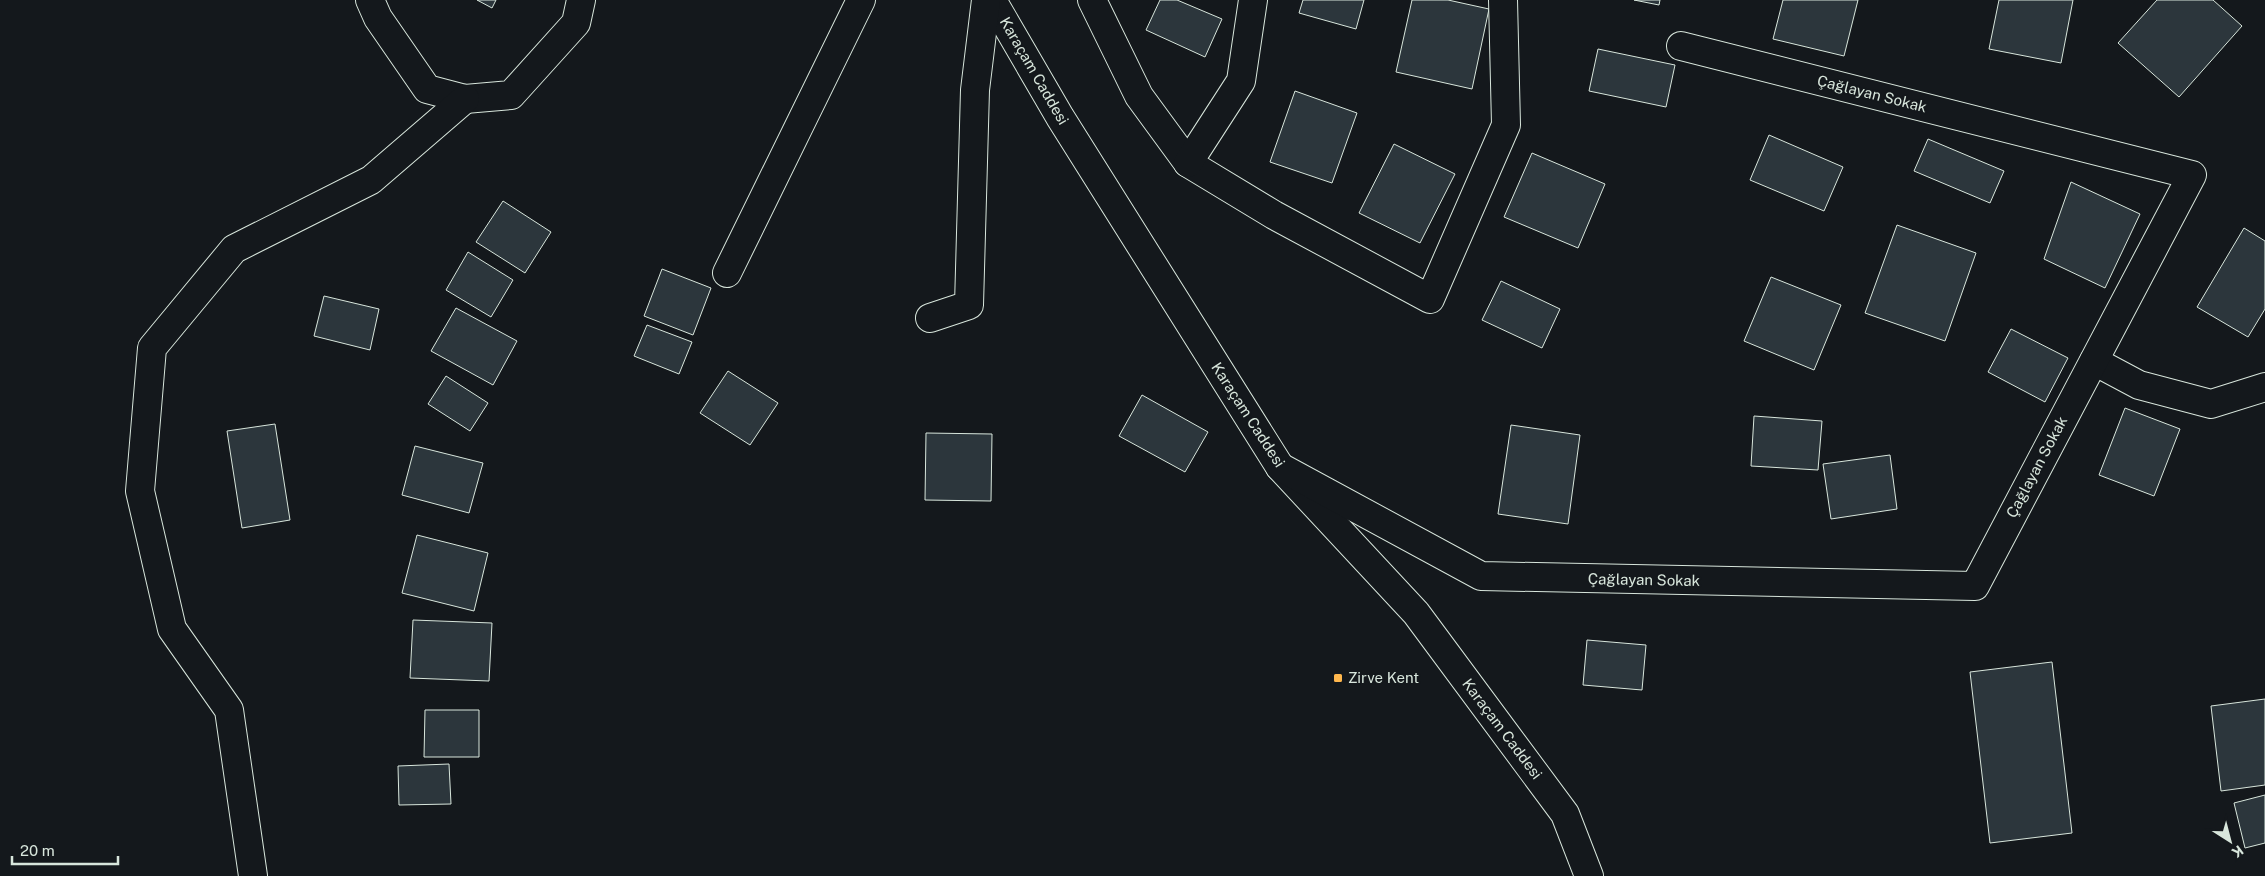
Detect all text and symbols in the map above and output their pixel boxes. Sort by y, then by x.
street label: Karaçam Caddesi [997,14,1072,128]
street label: Çağlayan Sokak [1816,72,1929,115]
street label: Karaçam Caddesi [1208,359,1289,470]
street label: Çağlayan Sokak [2003,413,2070,520]
street label: Çağlayan Sokak [1588,570,1700,589]
place label: Zirve Kent [1348,669,1419,686]
marker: Zirve Kent [1332,672,1344,684]
street label: Karaçam Caddesi [1459,675,1546,782]
north arrow [2205,816,2255,866]
scale bar [12,834,119,866]
text: 20 m [20,842,55,859]
text: K [2229,842,2246,861]

